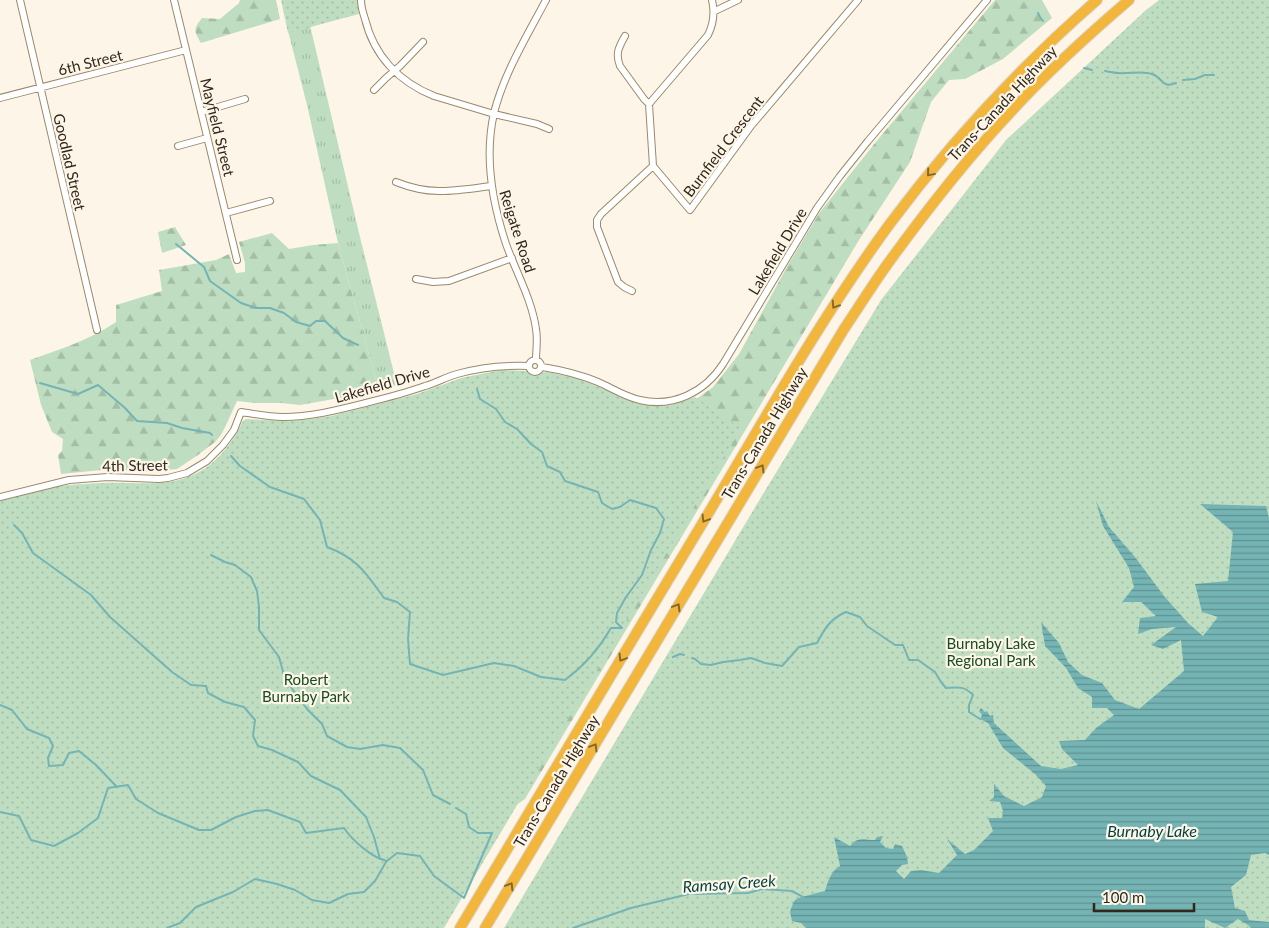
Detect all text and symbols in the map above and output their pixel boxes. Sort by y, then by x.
street label: Trans-Canada Highway [944,41,1060,164]
street label: 6th Street [56,45,125,79]
street label: Mayfield Street [197,76,239,179]
street label: Burnfield Crescent [679,91,767,200]
street label: Goodlad Street [50,112,90,213]
one-way arrow [926,168,935,177]
street label: Reigate Road [496,187,540,275]
street label: Lakefield Drive [744,204,810,298]
one-way arrow [831,300,841,309]
street label: Lakefield Drive [332,362,432,406]
street label: Trans-Canada Highway [717,363,811,502]
street label: 4th Street [102,455,169,475]
one-way arrow [754,465,764,474]
one-way arrow [702,513,712,522]
one-way arrow [671,604,681,613]
park label: Burnaby Lake Regional Park [946,634,1036,669]
one-way arrow [618,653,628,662]
park label: Robert Burnaby Park [262,670,350,705]
street label: Trans-Canada Highway [509,711,603,850]
one-way arrow [587,743,597,752]
water label: Burnaby Lake [1107,821,1197,840]
water label: Ramsay Creek [682,870,777,896]
scale bar [1094,880,1194,912]
one-way arrow [504,883,514,892]
text: 100 m [1102,888,1144,906]

